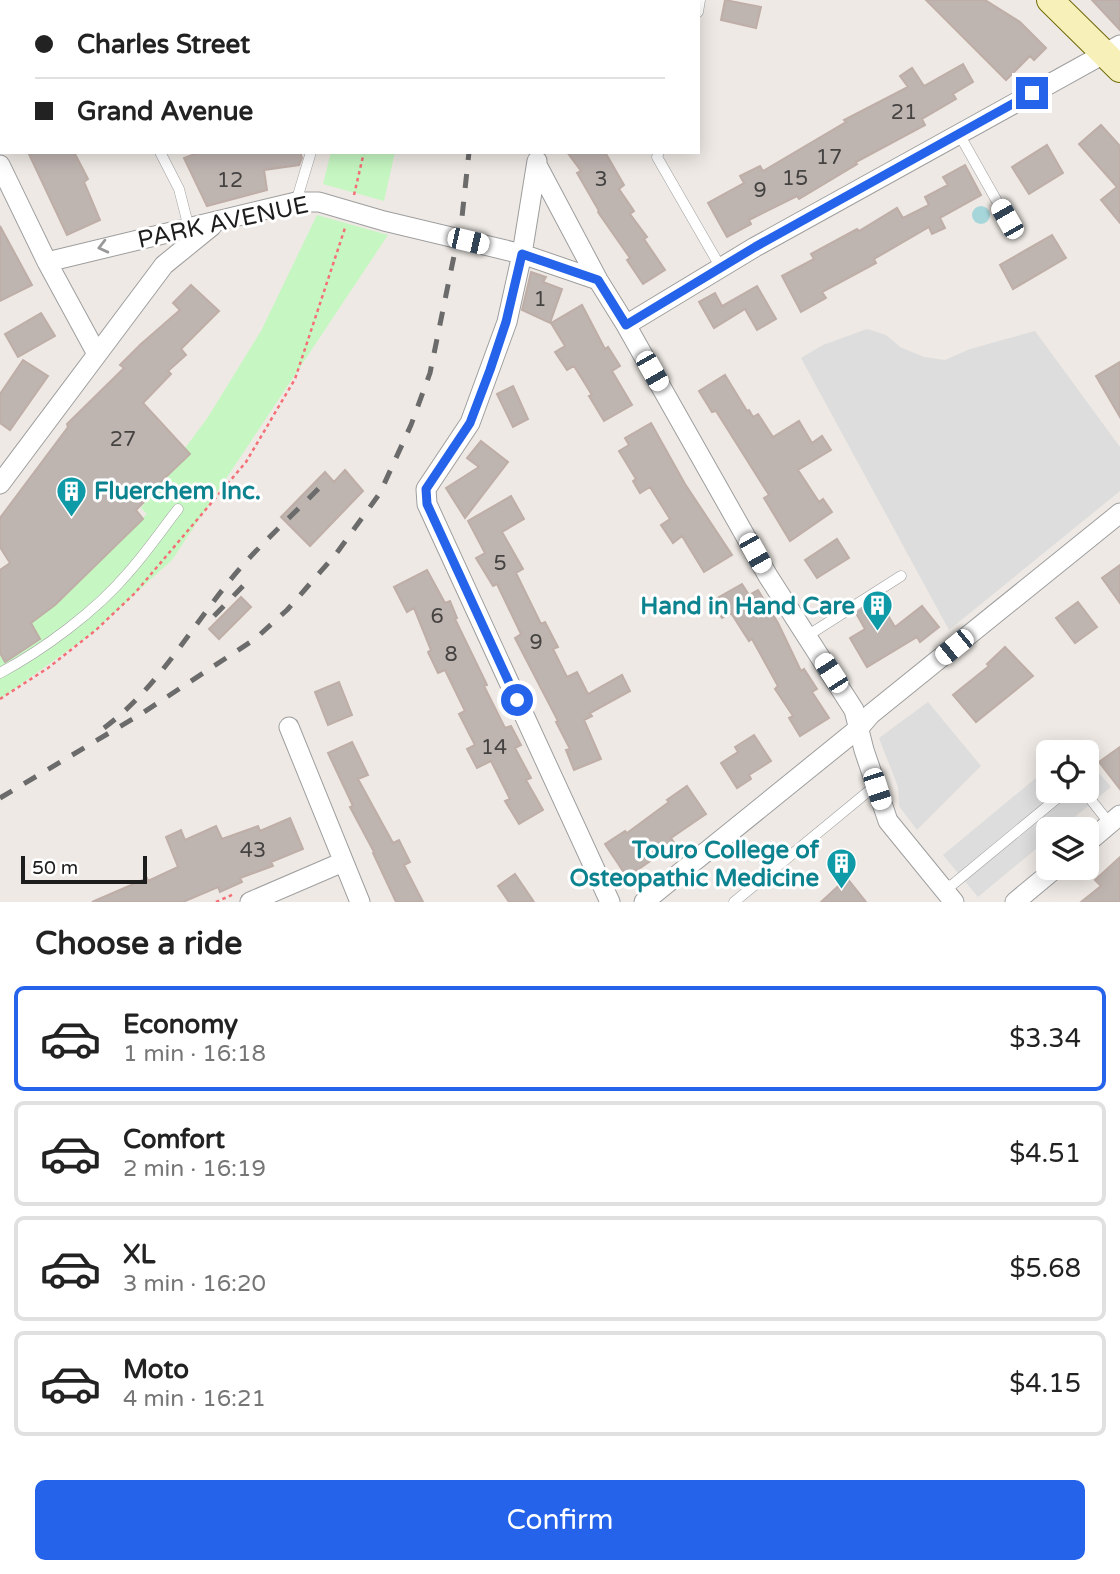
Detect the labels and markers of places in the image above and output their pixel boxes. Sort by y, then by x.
building icon: Fluerchem Inc. [54,474,88,518]
place label: Fluerchem Inc. [94,477,261,506]
building icon: Hand in Hand Care [861,589,895,633]
place label: Hand in Hand Care [640,592,855,621]
place label: Touro College of Osteopathic Medicine [569,836,820,893]
building icon: Touro College of Osteopathic Medicine [825,847,859,891]

